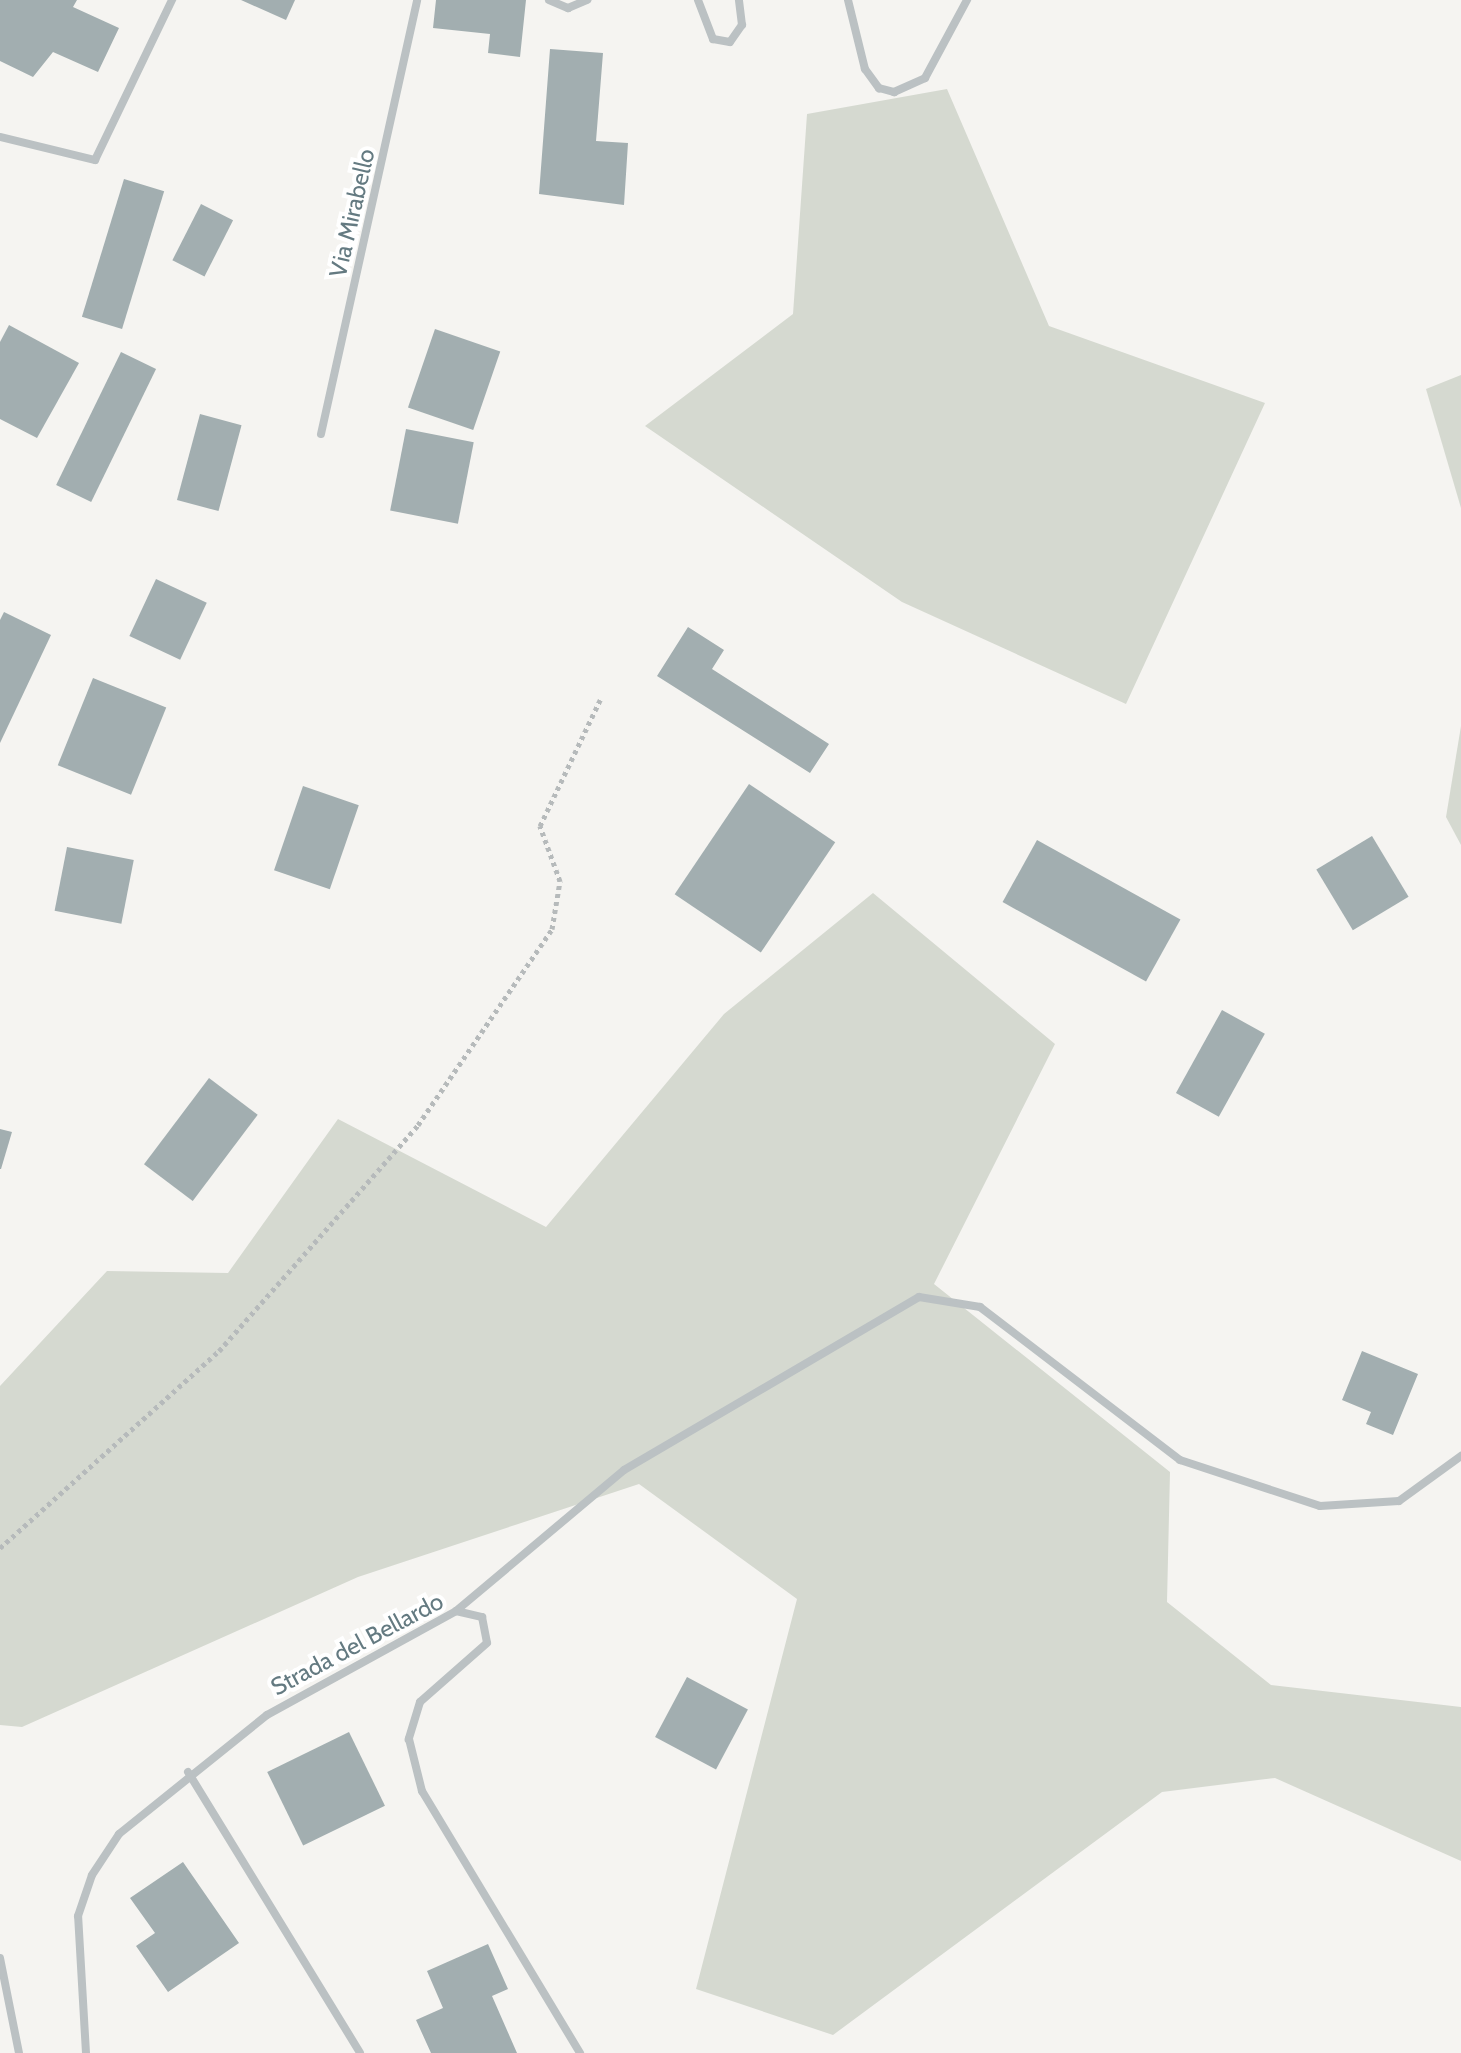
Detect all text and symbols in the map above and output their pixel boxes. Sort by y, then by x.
street label: Via Mirabello [323,146,381,280]
street label: Strada del Bellardo [266,1586,448,1702]

